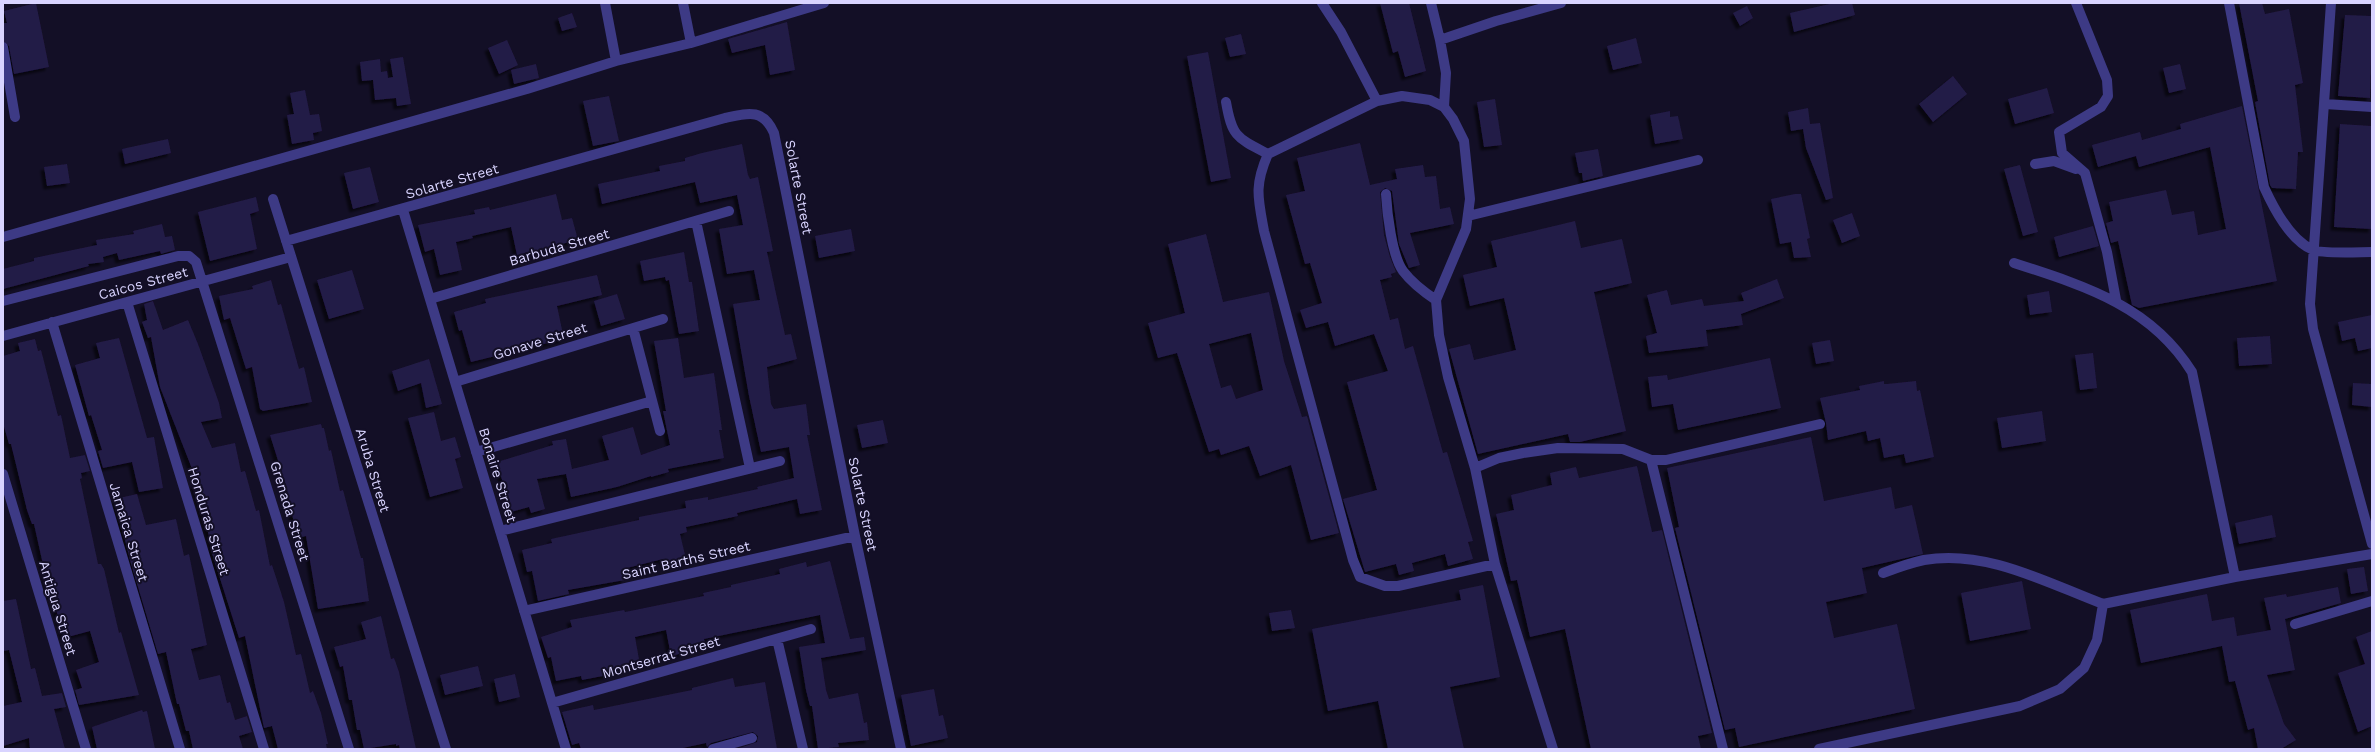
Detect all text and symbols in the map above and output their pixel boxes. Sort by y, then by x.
street label: Solarte Street [782,138,816,236]
street label: Solarte Street [404,160,500,202]
street label: Barbuda Street [507,225,611,269]
street label: Caicos Street [97,263,190,303]
street label: Gonave Street [491,319,589,363]
street label: Aruba Street [353,426,393,514]
street label: Bonaire Street [476,426,520,524]
street label: Solarte Street [845,456,881,553]
street label: Grenada Street [267,459,313,563]
street label: Honduras Street [185,465,233,577]
street label: Jamaica Street [106,480,152,584]
street label: Saint Barths Street [620,537,752,583]
street label: Antigua Street [36,559,80,657]
street label: Montserrat Street [600,632,722,681]

